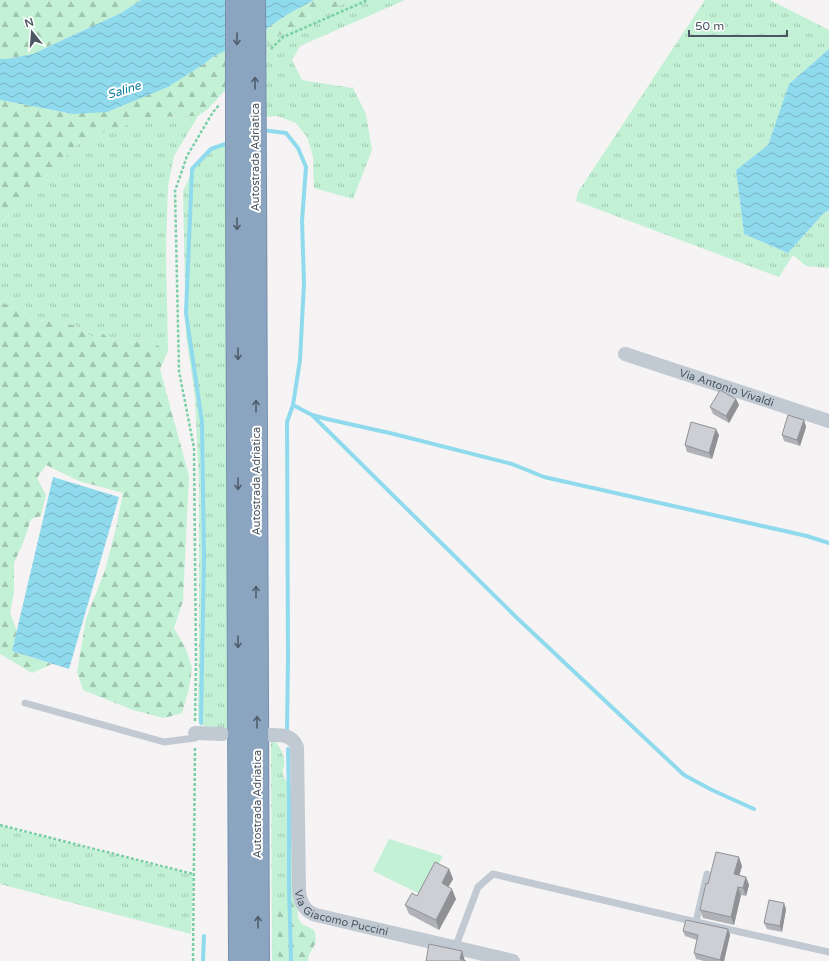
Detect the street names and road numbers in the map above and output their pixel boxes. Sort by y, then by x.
street label: Autostrada Adriatica [249,103,262,211]
street label: Via Antonio Vivaldi [678,366,775,409]
street label: Autostrada Adriatica [250,427,263,535]
street label: Autostrada Adriatica [251,750,264,858]
street label: Via Giacomo Puccini [292,889,389,939]

